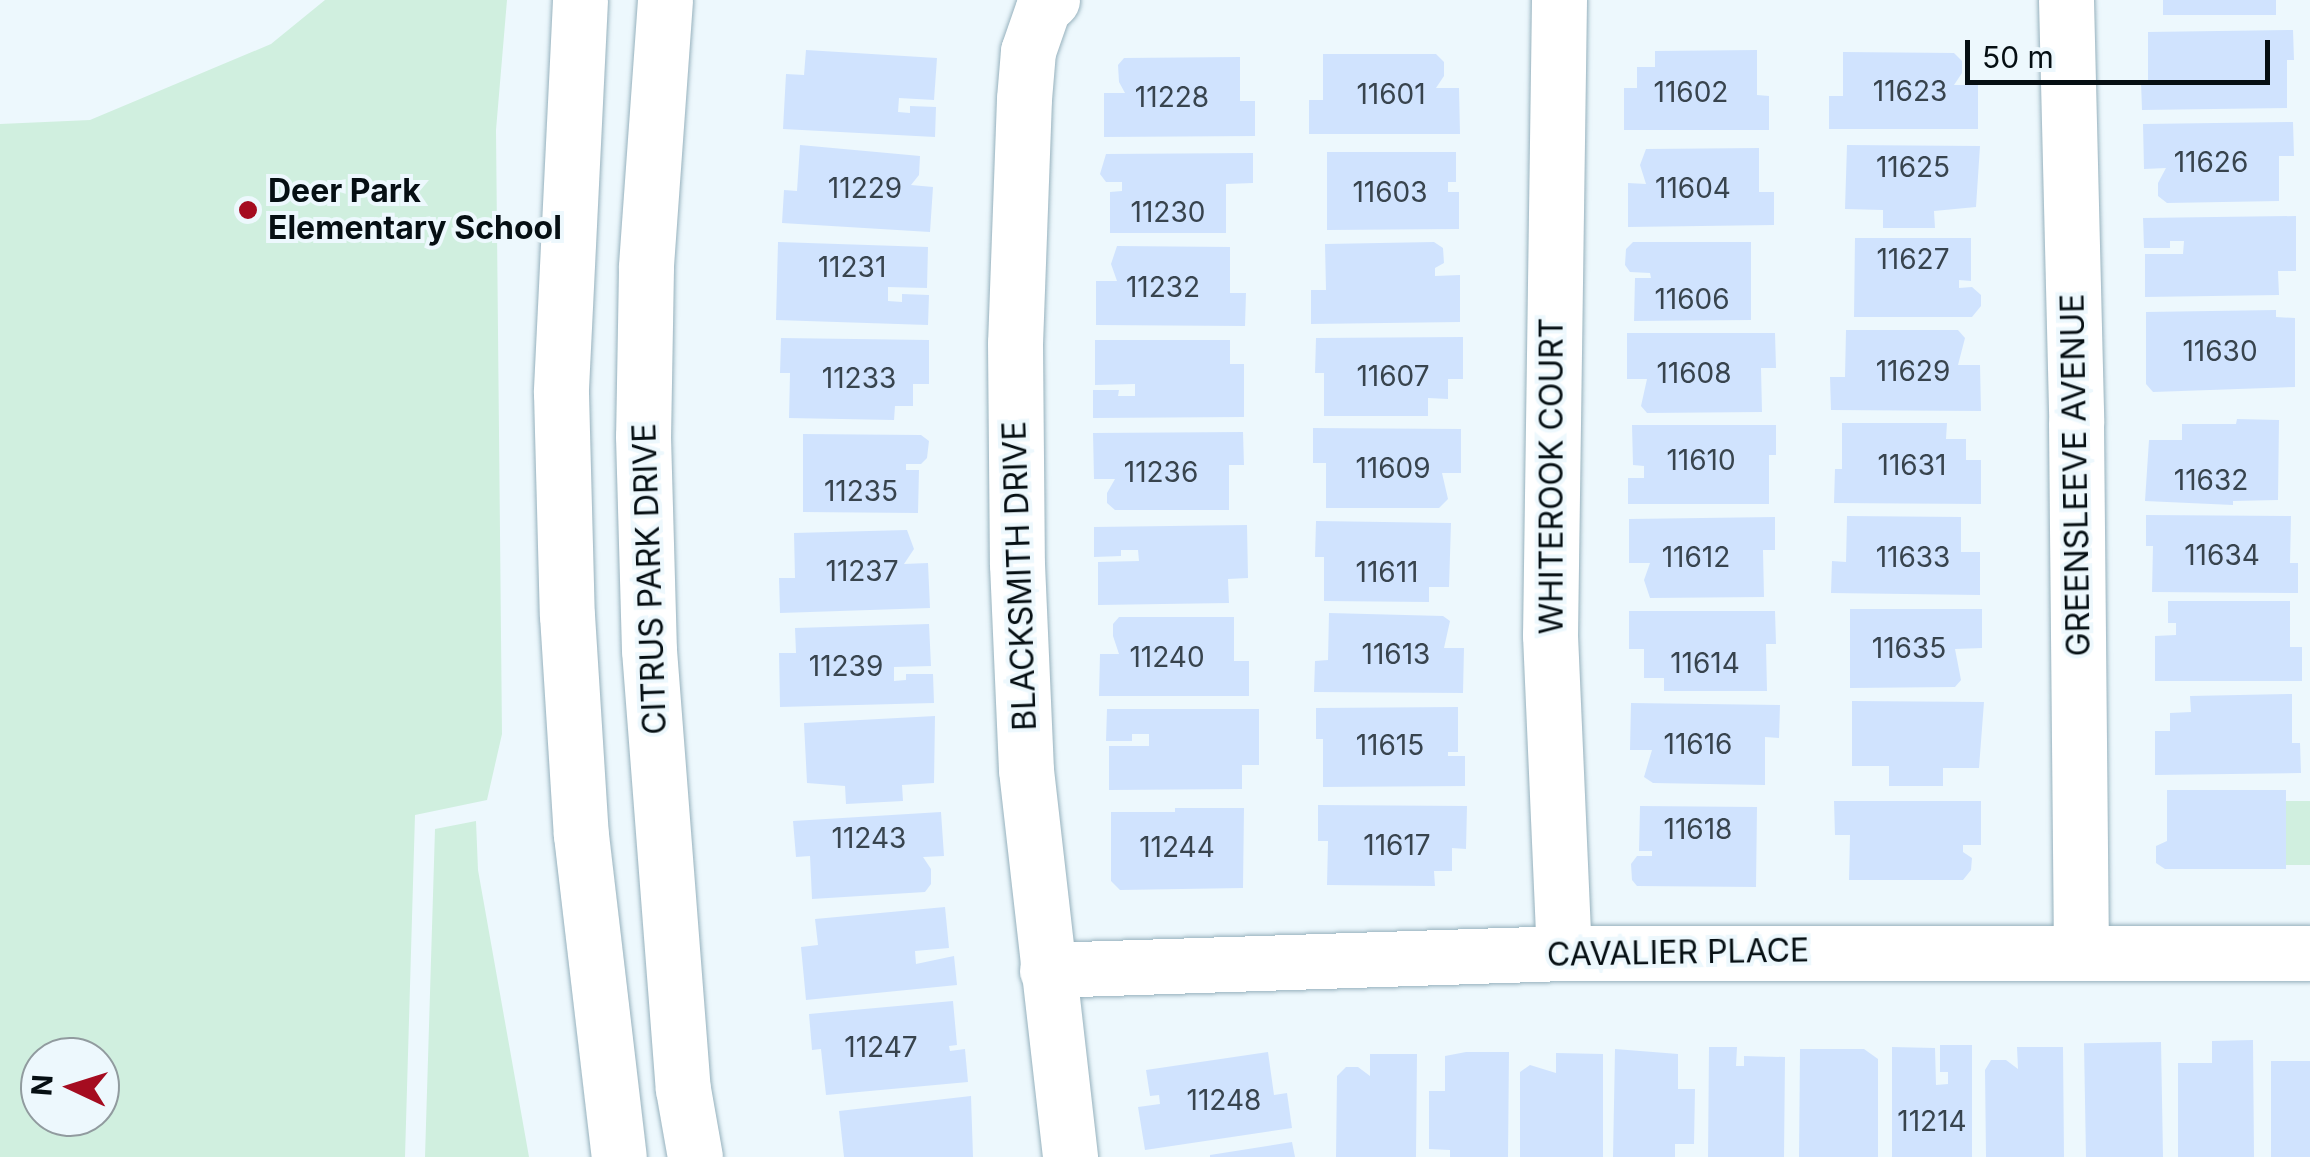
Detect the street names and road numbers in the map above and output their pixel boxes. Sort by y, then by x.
street label: GREENSLEEVE AVENUE [2054,293,2098,657]
street label: WHITEROOK COURT [1533,318,1571,634]
street label: BLACKSMITH DRIVE [995,421,1045,731]
street label: CITRUS PARK DRIVE [625,423,675,735]
street label: CAVALIER PLACE [1547,932,1809,974]

